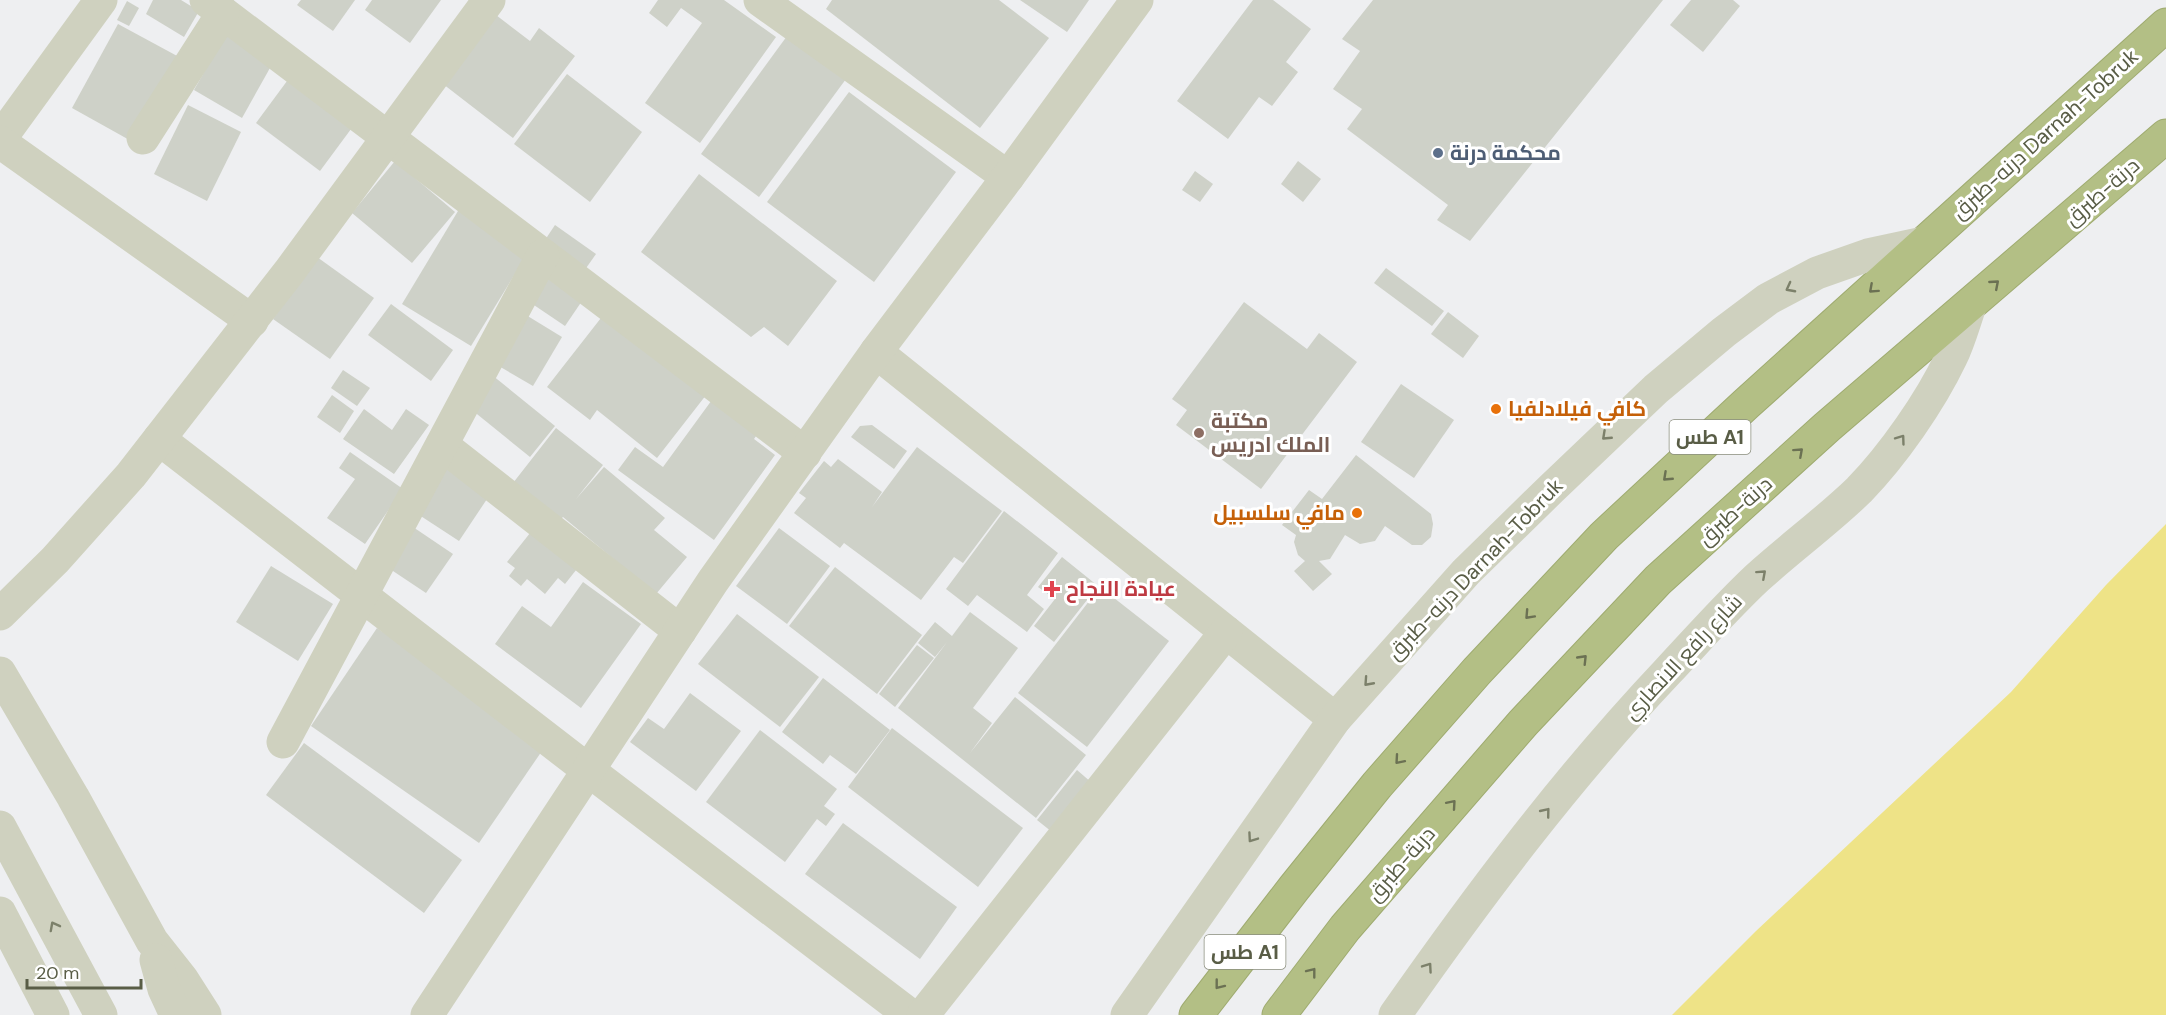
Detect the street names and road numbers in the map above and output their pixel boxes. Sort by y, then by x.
street label: درنه-طبرق Darnah-Tobruk [1946,42,2145,225]
street label: درنة-طبرق [2058,152,2146,232]
road number: طس A1 [1670,420,1750,454]
street label: درنة-طبرق [1692,470,1778,552]
street label: درنه-طبرق Darnah-Tobruk [1381,472,1569,666]
street label: شارع رافع الانصاري [1617,588,1750,727]
street label: درنة-طبرق [1361,820,1441,908]
road number: طس A1 [1204,935,1286,969]

